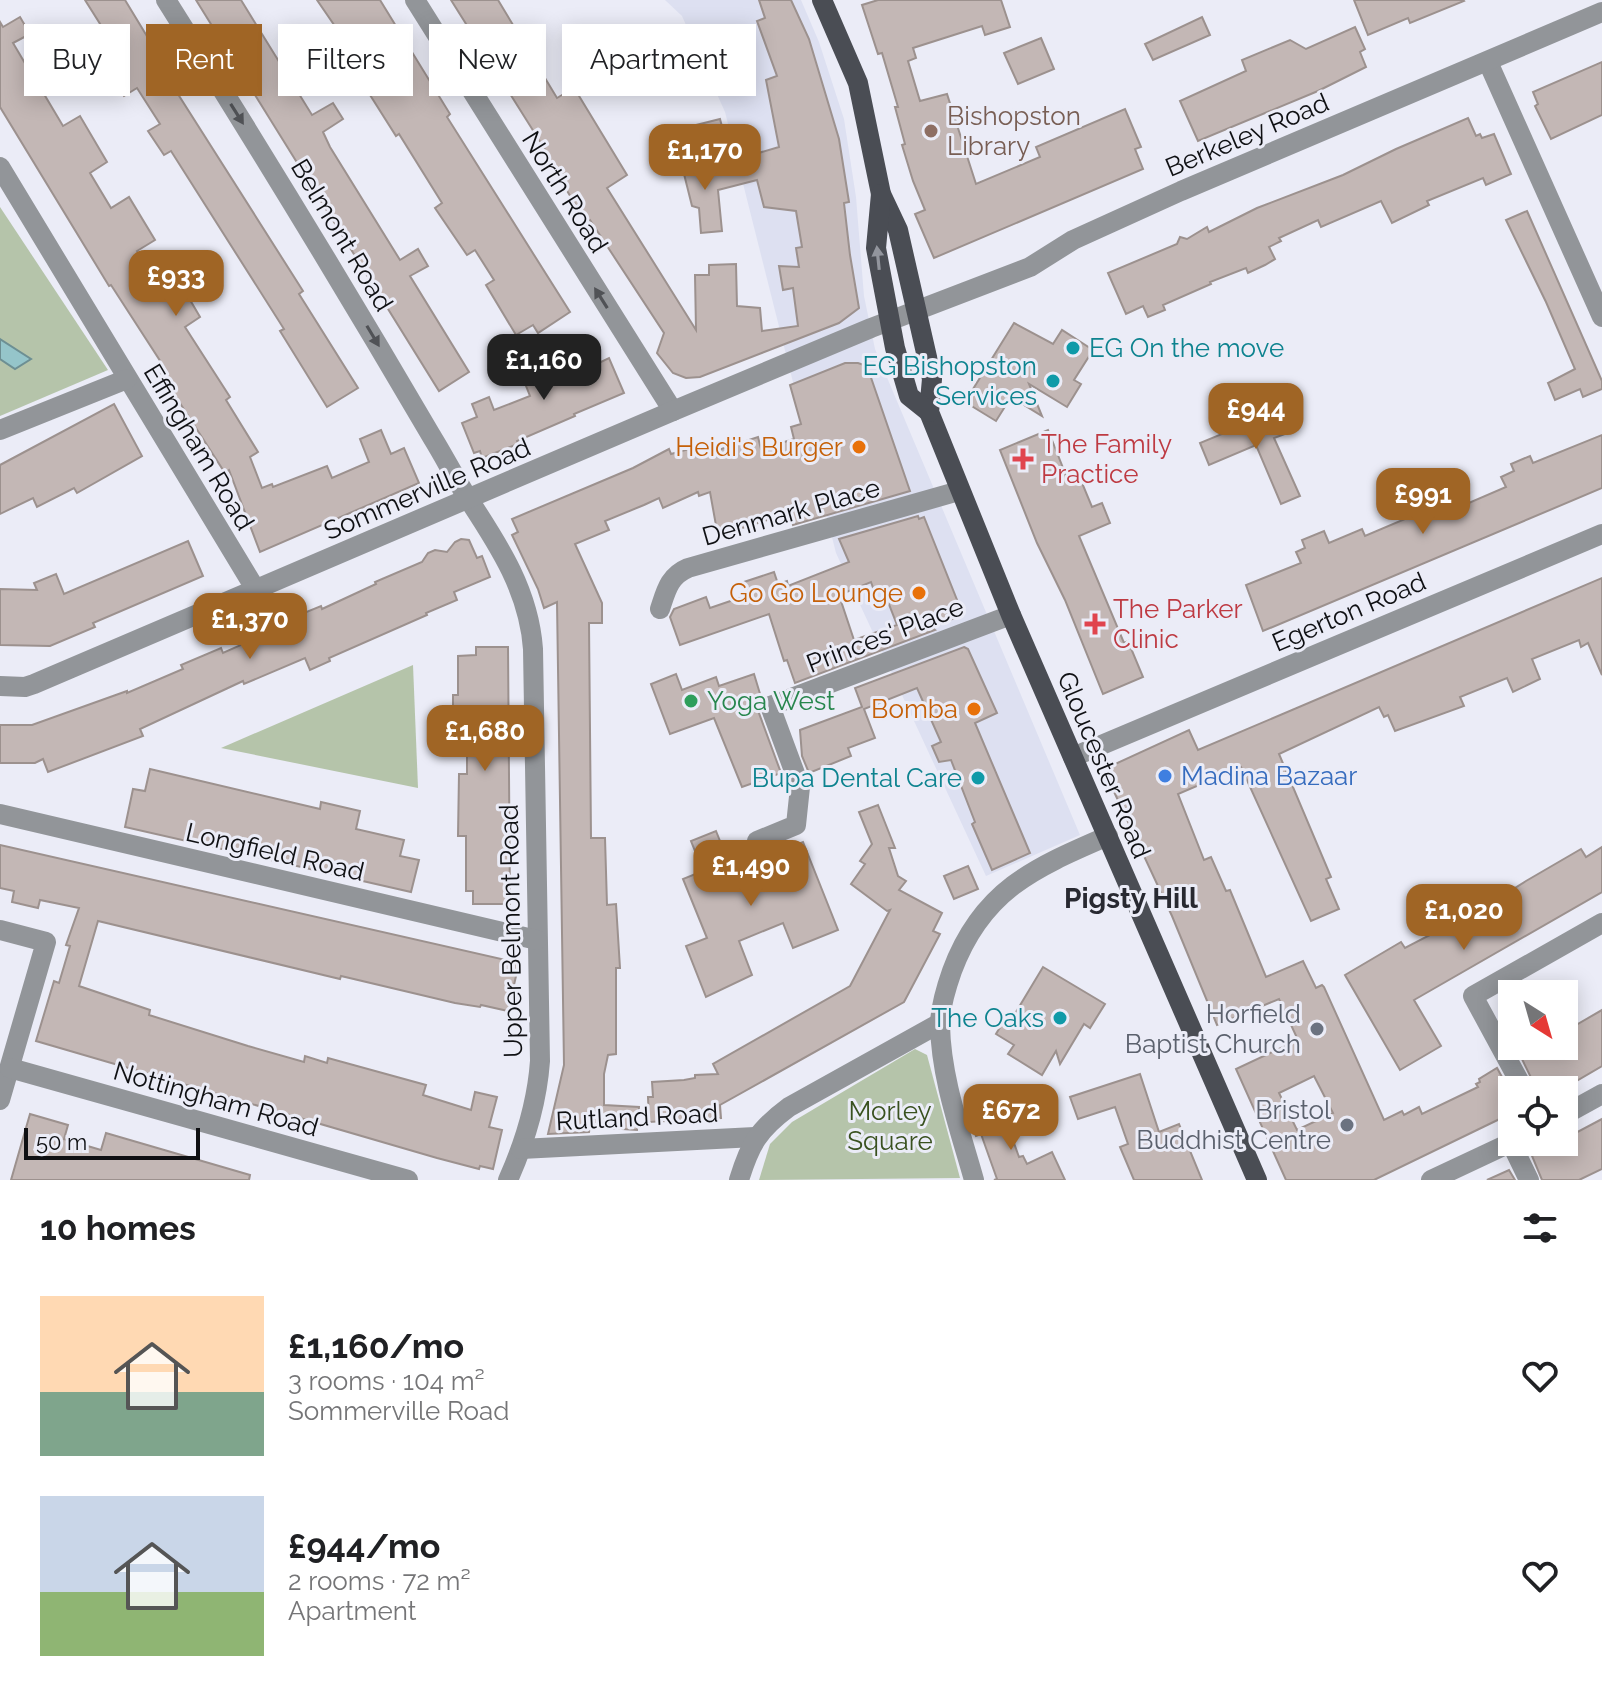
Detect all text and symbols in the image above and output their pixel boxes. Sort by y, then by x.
chip: Buy [24,24,130,96]
chip: Rent [146,24,262,96]
chip: Filters [278,24,413,96]
chip: New [429,24,546,96]
chip: Apartment [562,24,756,96]
street label: Berkeley Road [1161,87,1333,183]
place label: Bishopston Library [947,101,1081,161]
one-way arrow [230,103,244,125]
marker: Bishopston Library [922,122,940,140]
pin: £1,170 [640,124,770,192]
street label: North Road [516,126,614,258]
text: £1,170 [667,135,743,165]
street label: Belmont Road [285,154,399,316]
one-way arrow [871,245,884,270]
pin: £933 [129,250,223,318]
text: £933 [147,261,205,291]
one-way arrow [595,287,609,309]
one-way arrow [365,325,379,347]
place label: EG On the move [1089,333,1284,363]
pin: £1,160 [479,334,609,402]
marker: EG On the move [1064,339,1082,357]
text: £1,160 [505,345,583,375]
place label: EG Bishopston Services [862,351,1037,411]
street label: Effingham Road [138,359,260,535]
marker: EG Bishopston Services [1044,372,1062,390]
pin: £944 [1209,383,1303,451]
text: £944 [1226,394,1286,424]
place label: The Family Practice [1041,429,1172,489]
street label: Sommerville Road [319,432,535,546]
place label: Heidi's Burger [675,432,843,462]
marker: Heidi's Burger [850,438,868,456]
marker: The Family Practice [1012,448,1034,470]
pin: £991 [1376,468,1470,536]
street label: Denmark Place [699,472,883,552]
text: £991 [1394,479,1452,509]
street label: Egerton Road [1268,566,1430,658]
place label: Go Go Lounge [729,578,903,608]
marker: Go Go Lounge [910,584,928,602]
street label: Princes' Place [802,591,968,679]
pin: £1,370 [185,593,315,661]
place label: The Parker Clinic [1113,594,1243,654]
text: £1,370 [211,604,289,634]
marker: The Parker Clinic [1084,613,1106,635]
street label: Gloucester Road [1051,667,1157,863]
place label: Yoga West [707,686,835,716]
marker: Yoga West [682,692,700,710]
place label: Bomba [871,694,958,724]
marker: Bomba [965,700,983,718]
pin: £1,680 [420,705,550,773]
text: £1,680 [445,716,525,746]
place label: Madina Bazaar [1181,761,1357,791]
place label: Bupa Dental Care [752,763,962,793]
marker: Madina Bazaar [1156,767,1174,785]
marker: Bupa Dental Care [969,769,987,787]
street label: Upper Belmont Road [494,804,528,1058]
street label: Longfield Road [183,817,367,887]
pin: £1,490 [686,840,816,908]
text: £1,490 [711,851,791,881]
district label: Pigsty Hill [1064,882,1198,915]
pin: £1,020 [1399,884,1529,952]
text: £1,020 [1424,895,1504,925]
north arrow [1498,980,1578,1060]
map controls [1498,980,1578,1156]
place label: Horfield Baptist Church [1125,999,1301,1059]
place label: The Oaks [931,1003,1044,1033]
marker: The Oaks [1051,1009,1069,1027]
marker: Horfield Baptist Church [1308,1020,1326,1038]
street label: Nottingham Road [110,1055,322,1143]
button: locate [1498,1076,1578,1156]
pin: £672 [964,1084,1058,1152]
text: £672 [981,1095,1041,1125]
place label: Bristol Buddhist Centre [1136,1095,1332,1155]
park label: Morley Square [847,1096,933,1156]
street label: Rutland Road [555,1098,719,1136]
marker: Bristol Buddhist Centre [1338,1116,1356,1134]
scale bar [24,1124,200,1160]
text: 50 m [36,1129,87,1155]
icon: filters [1518,1206,1562,1250]
text: 10 homes [40,1208,196,1248]
text: £1,160/mo [288,1326,464,1366]
icon: home [104,1328,200,1424]
icon: heart [1518,1354,1562,1398]
text: 3 rooms · 104 m² [288,1366,485,1396]
text: Sommerville Road [288,1396,509,1426]
text: £944/mo [288,1526,440,1566]
icon: home [104,1528,200,1624]
icon: heart [1518,1554,1562,1598]
text: 2 rooms · 72 m² [288,1566,471,1596]
text: Apartment [288,1596,417,1626]

